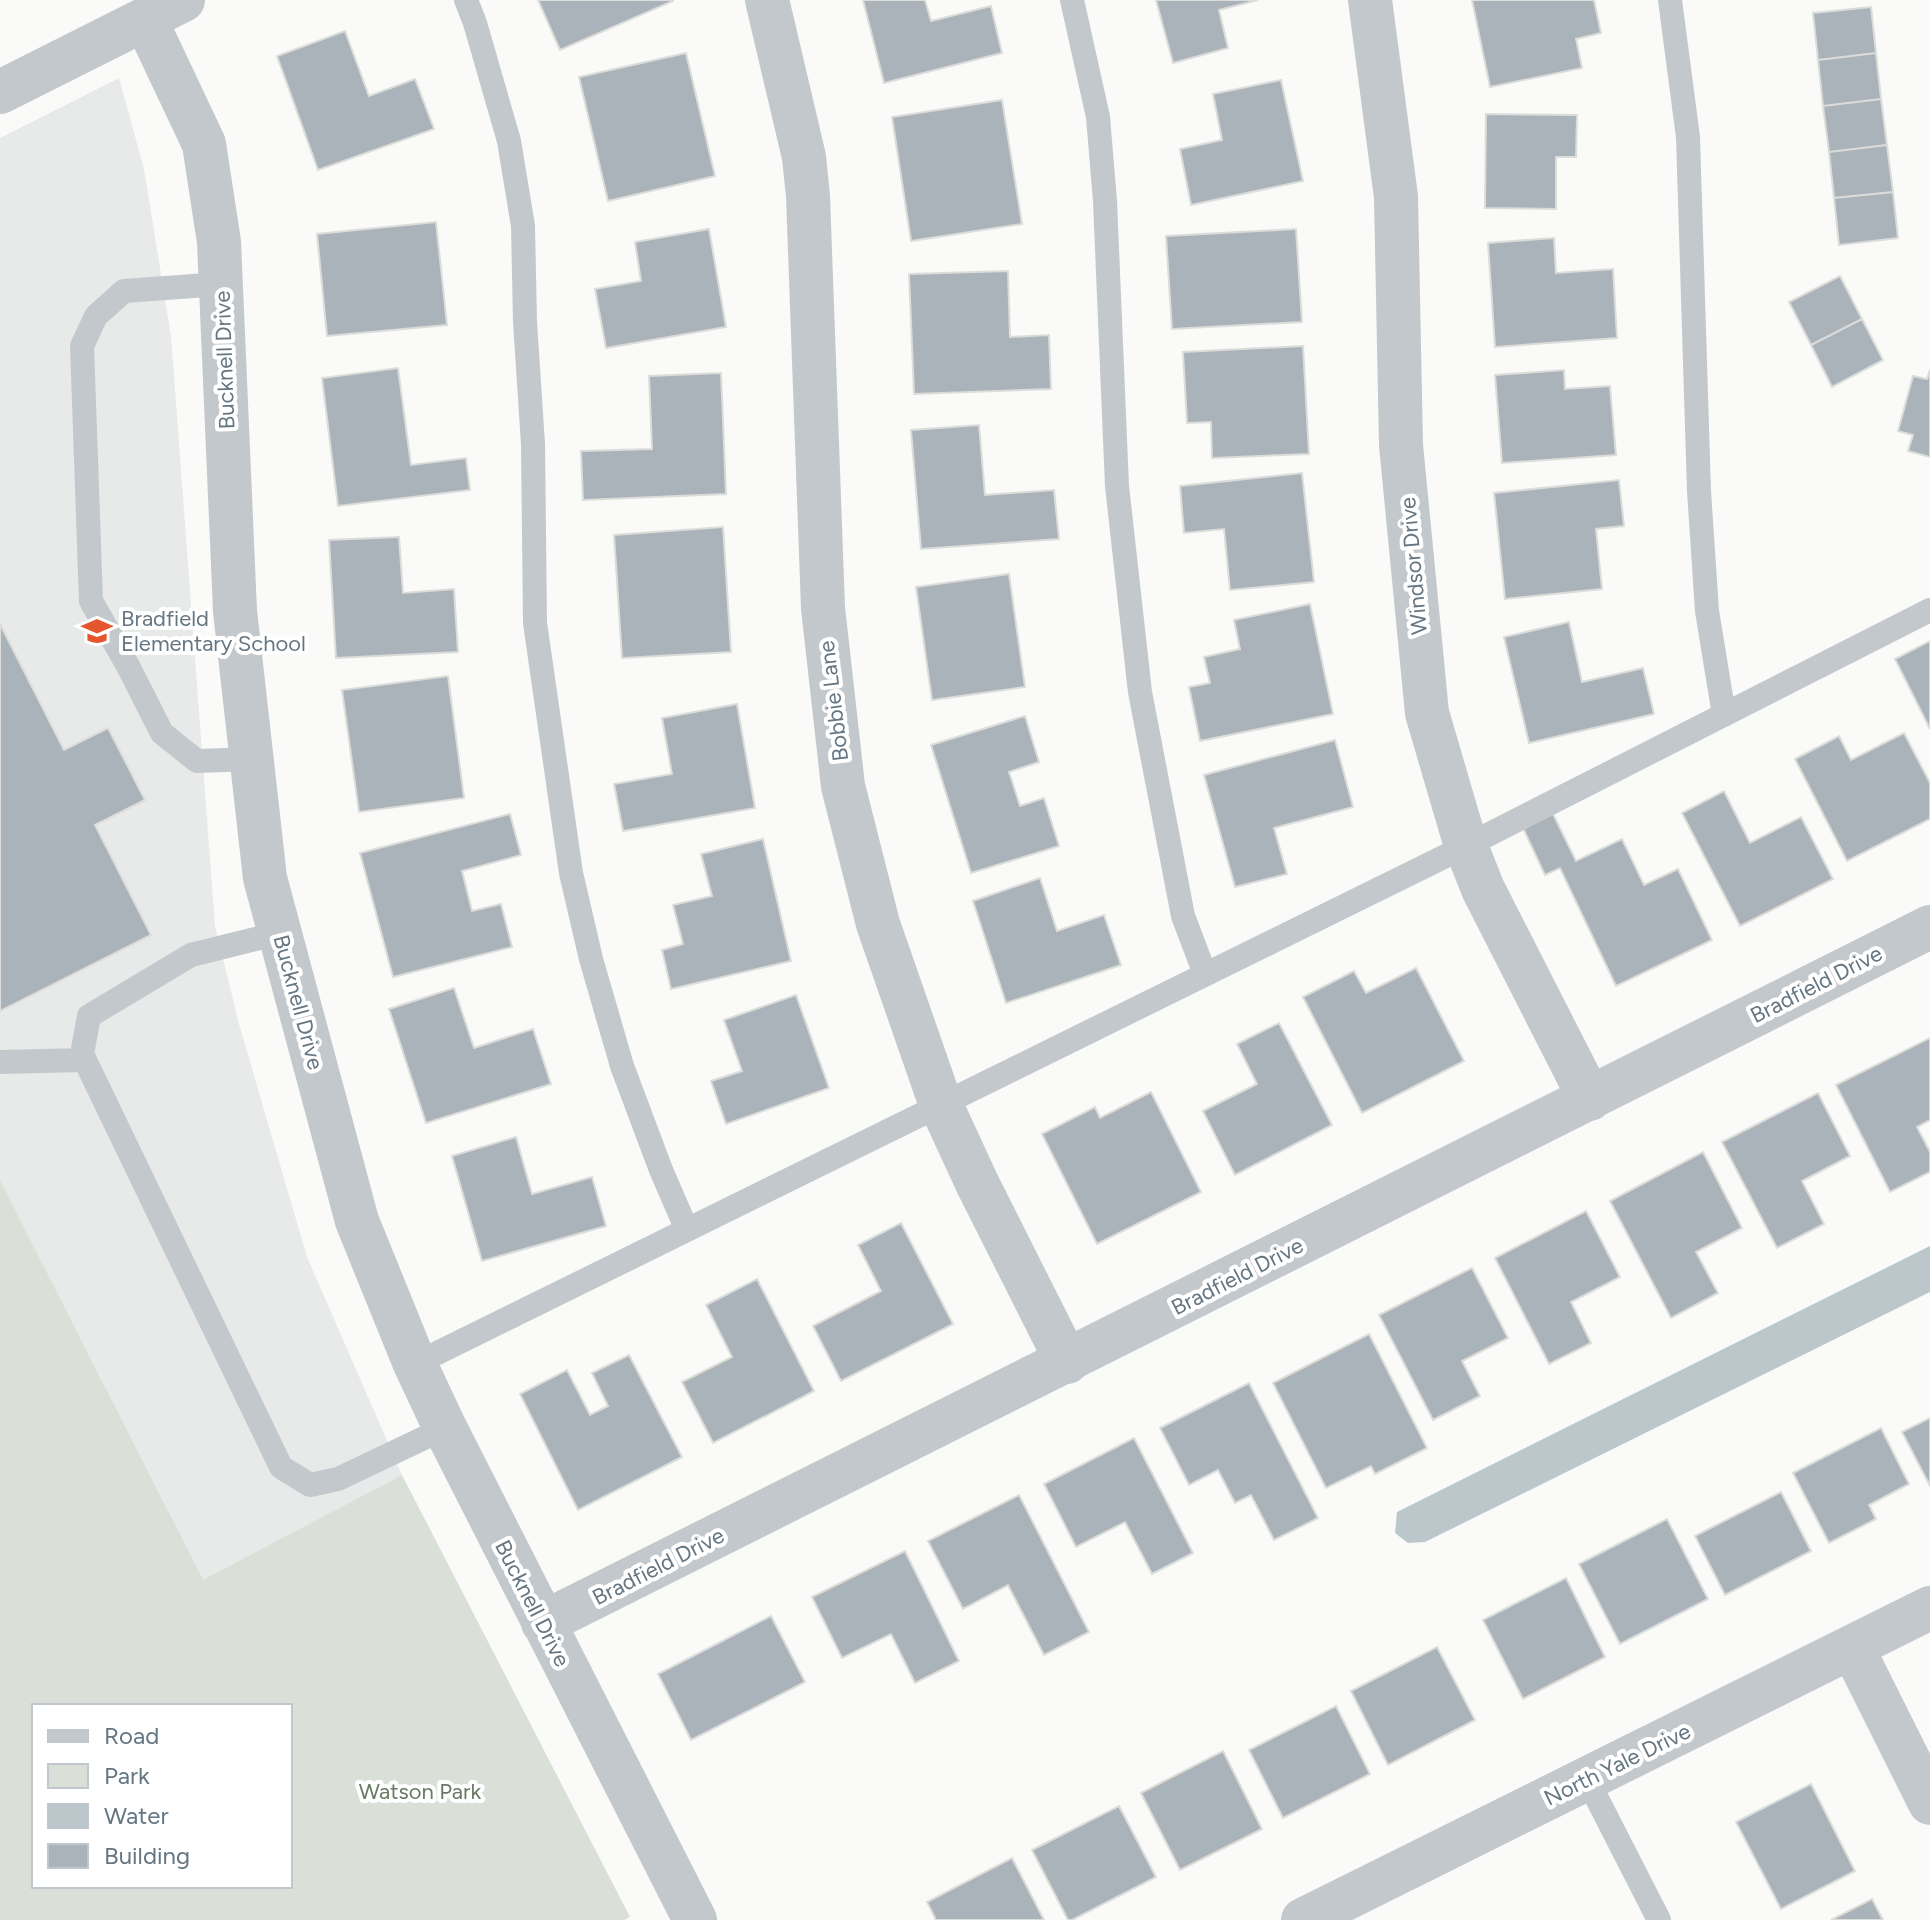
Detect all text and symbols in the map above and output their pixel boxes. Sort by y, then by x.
street label: Bucknell Drive [209,290,240,430]
street label: Windsor Drive [1394,496,1433,636]
place label: Bradfield Elementary School [121,605,306,657]
school or university icon: Bradfield Elementary School [80,614,114,648]
street label: Bobbie Lane [813,639,854,763]
street label: Bucknell Drive [268,932,329,1073]
street label: Bradfield Drive [1746,940,1887,1029]
street label: Bradfield Drive [1167,1232,1308,1321]
street label: Bradfield Drive [588,1522,729,1611]
street label: Bucknell Drive [489,1535,576,1671]
legend [32,1704,292,1888]
street label: North Yale Drive [1540,1717,1695,1812]
text: Road [104,1721,159,1750]
text: Park [104,1761,150,1790]
park label: Watson Park [359,1778,481,1805]
text: Water [104,1801,169,1830]
text: Building [104,1841,190,1870]

